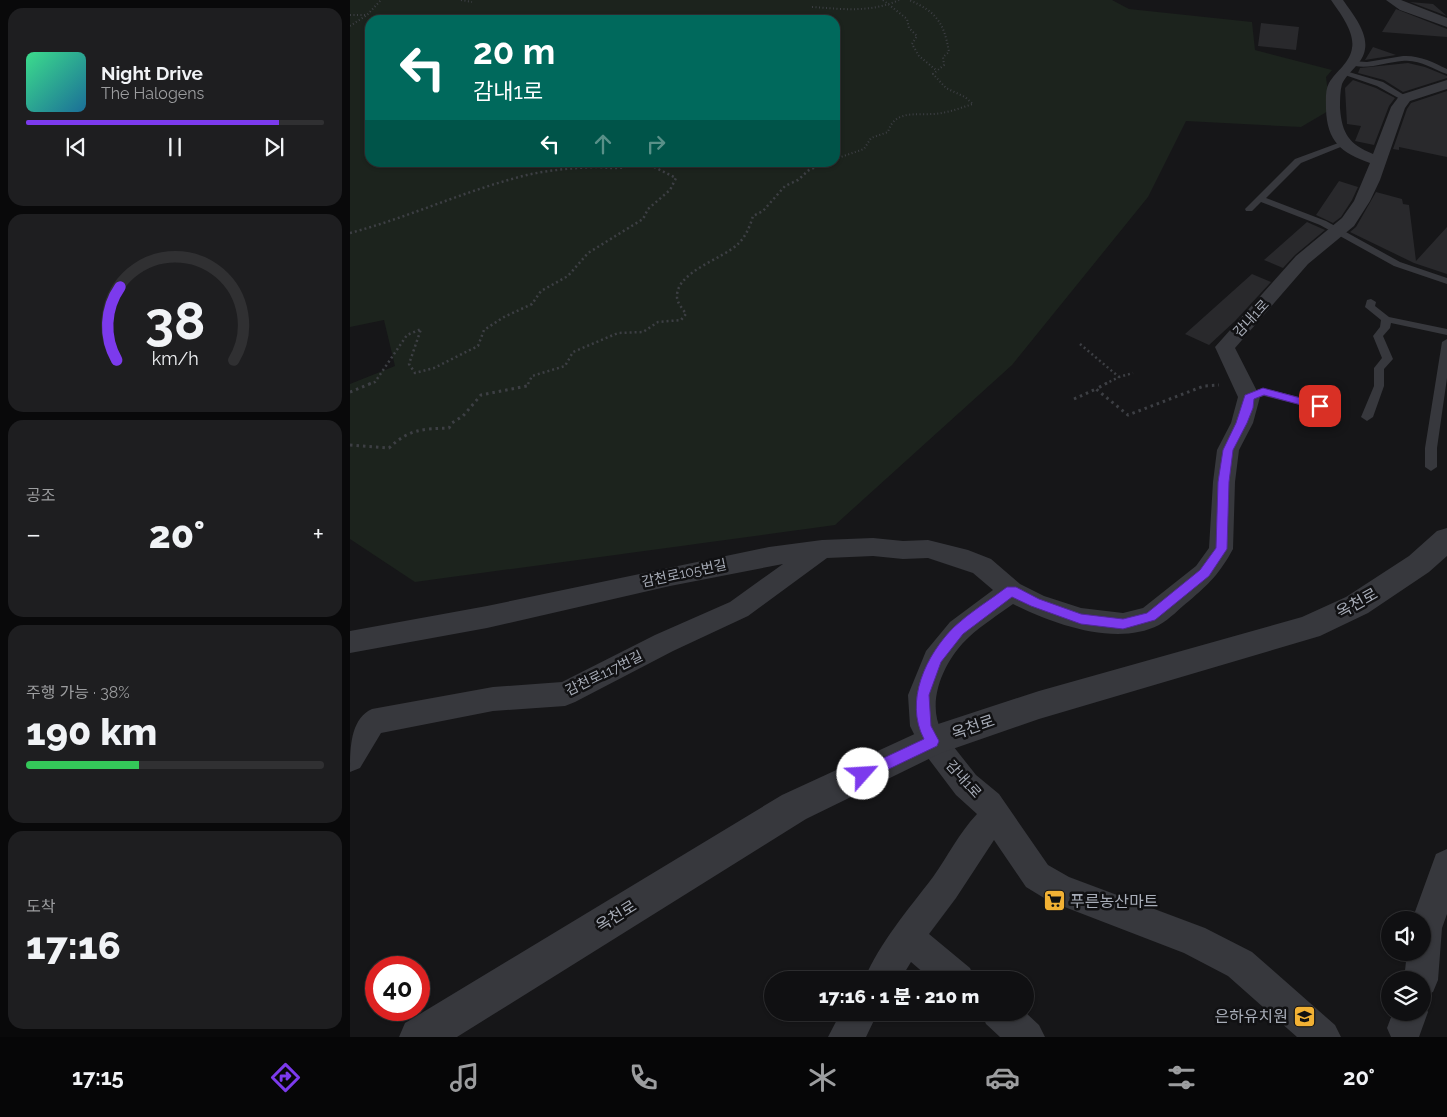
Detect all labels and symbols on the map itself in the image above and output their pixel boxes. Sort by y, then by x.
street label: 감내1로 [1230,296,1272,340]
pin [1299,385,1341,427]
street label: 감천로105번길 [640,556,728,590]
street label: 옥천로 [1333,584,1381,622]
street label: 감천로117번길 [563,647,645,699]
street label: 옥천로 [949,711,997,743]
position arrow [836,747,888,799]
street label: 감내1로 [943,757,985,801]
supermarket icon: 푸른농산마트 [1042,889,1066,913]
place label: 푸른농산마트 [1070,892,1158,911]
street label: 옥천로 [592,896,640,936]
speed limit sign: 40 [365,956,430,1021]
school or university icon: 은하유치원 [1292,1004,1316,1028]
place label: 은하유치원 [1214,1007,1288,1026]

